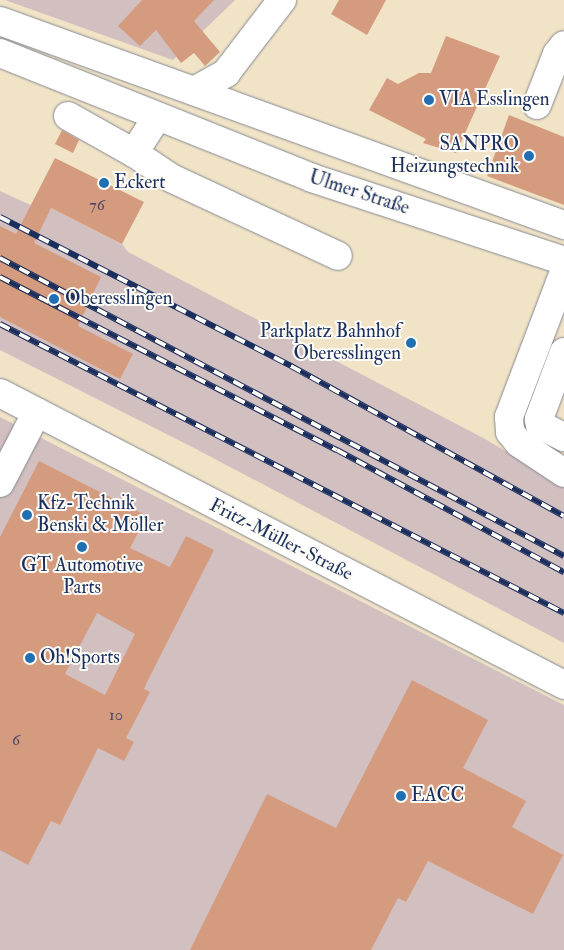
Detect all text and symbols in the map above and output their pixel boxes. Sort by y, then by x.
place label: VIA Esslingen [439,89,550,111]
marker: VIA Esslingen [423,94,435,106]
place label: SANPRO Heizungstechnik [390,134,519,178]
marker: SANPRO Heizungstechnik [523,150,535,162]
street label: Ulmer Straße [306,166,412,220]
place label: Eckert [114,172,165,194]
marker: Eckert [98,177,110,189]
house number: 76 [89,195,105,215]
place label: Oberesslingen [65,288,172,310]
marker: Oberesslingen [47,292,61,306]
place label: Parkplatz Bahnhof Oberesslingen [260,321,401,365]
marker: Parkplatz Bahnhof Oberesslingen [405,337,417,349]
place label: Kfz-Technik Benski & Möller [37,493,164,537]
street label: Fritz-Müller-Straße [206,494,356,586]
marker: Kfz-Technik Benski & Möller [21,509,33,521]
marker: GT Automotive Parts [76,541,88,553]
place label: GT Automotive Parts [21,555,143,599]
place label: Oh!Sports [40,647,120,669]
marker: Oh!Sports [24,652,36,664]
house number: 10 [109,705,123,725]
house number: 6 [12,730,20,750]
place label: EACC [411,785,464,807]
marker: EACC [395,790,407,802]

